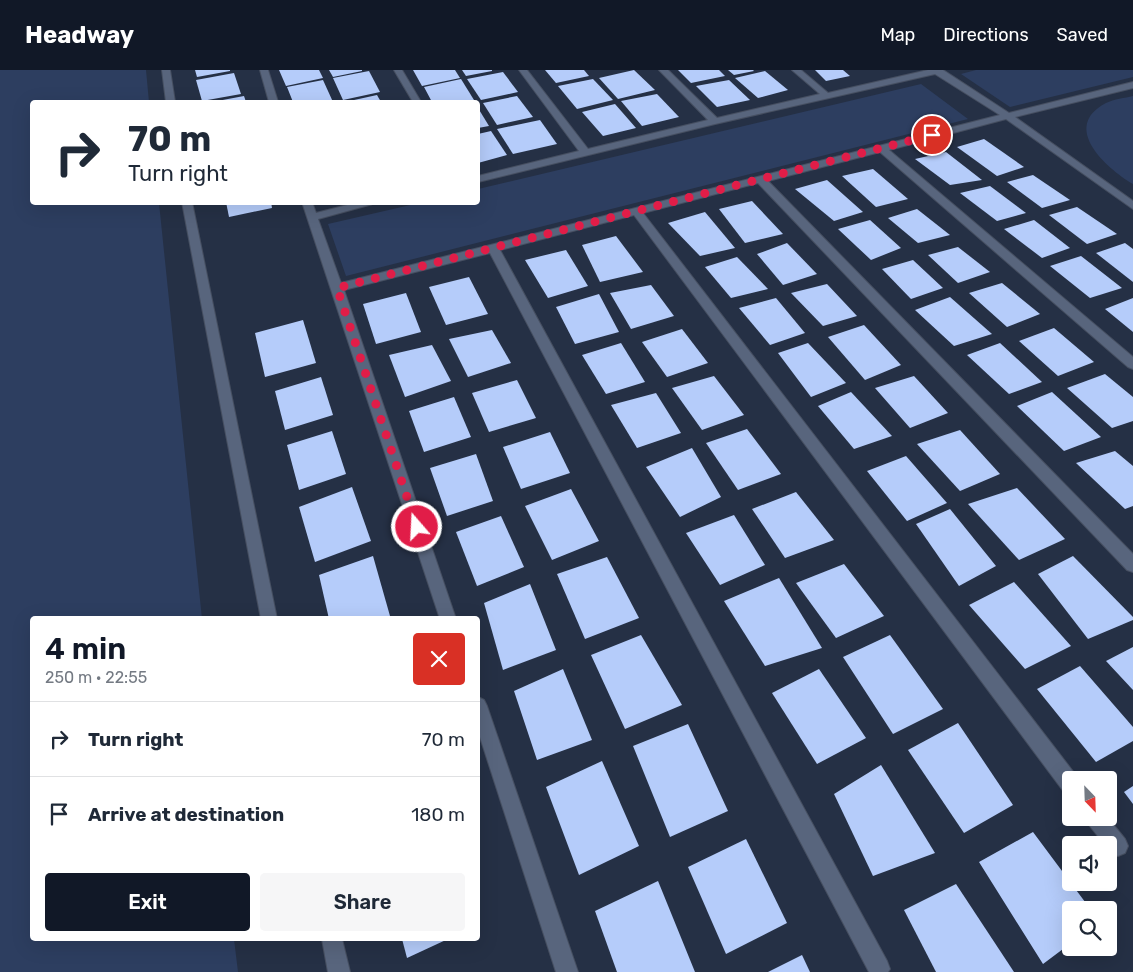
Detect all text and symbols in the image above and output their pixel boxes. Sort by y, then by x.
text: Headway [25,21,134,49]
text: Map [880,24,915,46]
text: Directions [943,24,1029,46]
text: Saved [1057,24,1108,46]
pin [911,114,953,156]
text: 70 m [128,118,211,160]
icon: right [45,120,110,185]
icon: arrive [918,121,946,149]
text: Turn right [128,160,228,187]
position arrow [390,500,442,552]
text: 4 min [45,631,126,667]
button: close [413,633,465,685]
text: 250 m · 22:55 [45,668,147,687]
icon: right [45,725,73,753]
text: Turn right [88,728,183,751]
text: 70 m [422,728,465,751]
north arrow [1062,771,1118,826]
map controls [1062,771,1117,956]
icon: arrive [45,800,73,828]
text: Arrive at destination [88,803,284,826]
text: 180 m [411,803,465,826]
button: sound [1062,836,1117,891]
button: Exit [45,873,250,931]
button: Share [260,873,465,931]
button: search [1062,901,1117,956]

